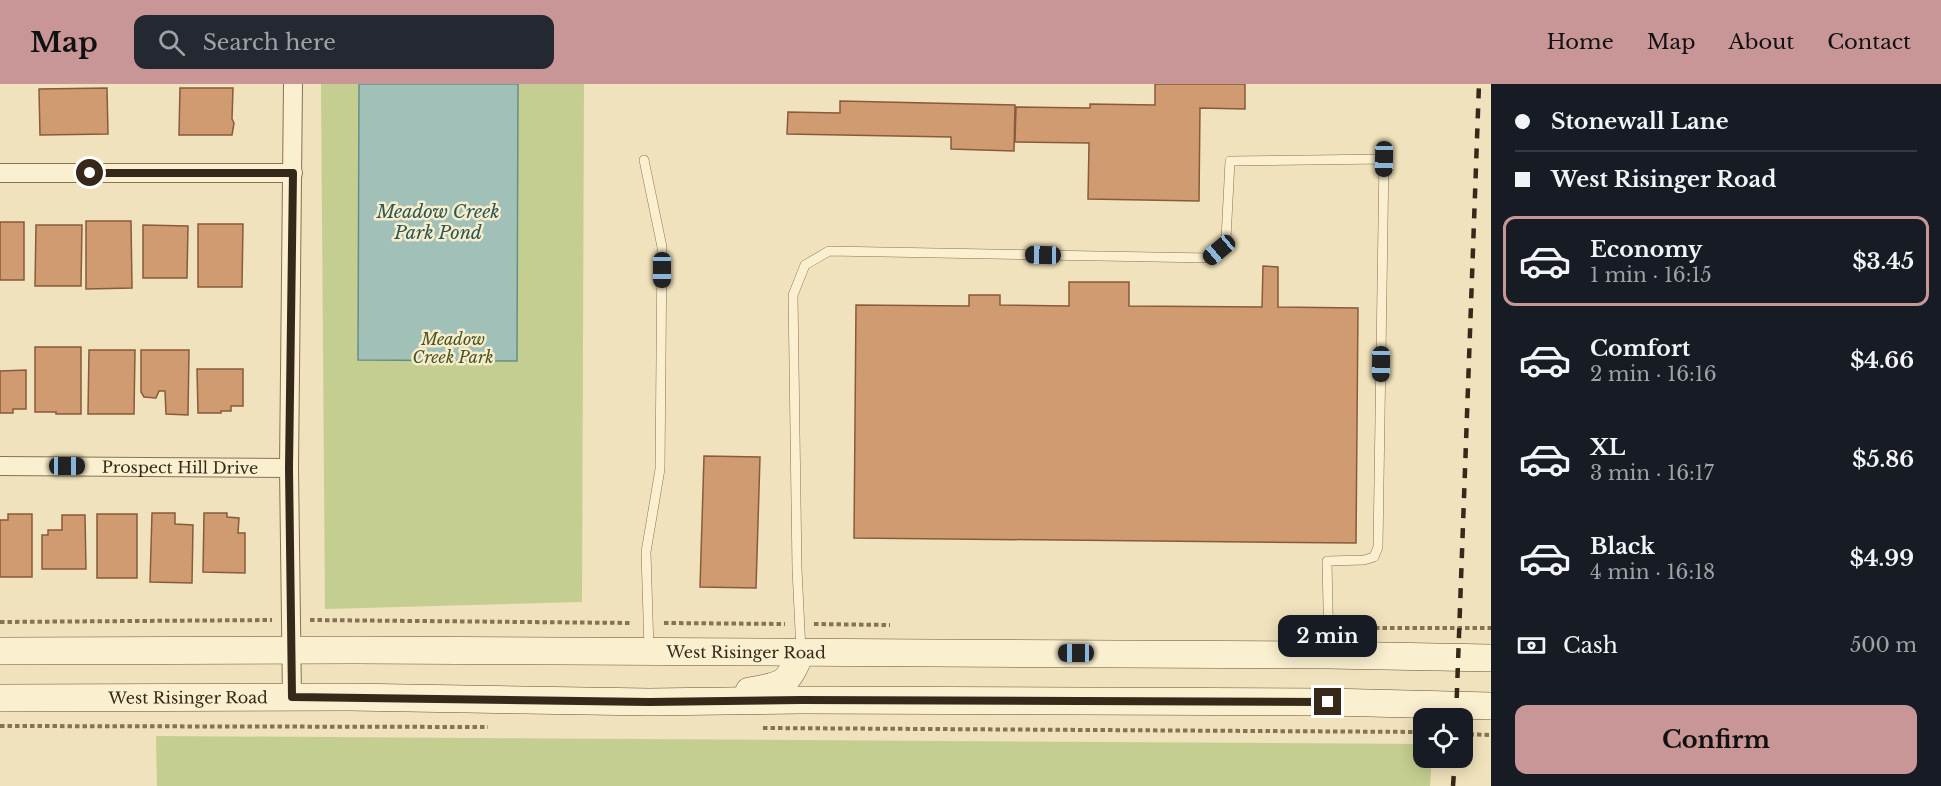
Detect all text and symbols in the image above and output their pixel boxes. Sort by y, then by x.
search box [134,15,554,69]
text: Map [30,25,98,60]
icon: search [155,26,188,59]
text: Search here [203,29,336,56]
text: Home [1547,29,1614,55]
text: Map [1647,29,1695,55]
text: About [1728,29,1794,55]
text: Contact [1827,29,1911,55]
text: Stonewall Lane [1551,108,1729,135]
car [1375,141,1393,177]
route start [76,159,103,186]
text: West Risinger Road [1551,166,1776,193]
water label: Meadow Creek Park Pond [375,201,500,244]
car [1199,232,1239,268]
icon: car [1518,234,1572,288]
text: Economy [1590,236,1702,263]
car [1025,246,1061,264]
text: $3.45 [1852,248,1914,275]
car [653,252,671,288]
text: 1 min · 16:15 [1590,263,1712,287]
park label: Meadow Creek Park [413,329,493,367]
icon: car [1518,333,1572,387]
text: Comfort [1590,335,1690,362]
car [1372,346,1390,382]
text: $4.66 [1850,347,1914,374]
text: 2 min · 16:16 [1590,362,1717,386]
icon: car [1518,432,1572,486]
text: XL [1590,434,1625,461]
text: $5.86 [1852,446,1914,473]
car [49,457,85,475]
street label: Prospect Hill Drive [102,457,258,478]
text: 3 min · 16:17 [1590,461,1714,485]
icon: car [1518,531,1572,585]
text: Black [1590,533,1655,560]
text: $4.99 [1850,545,1914,572]
text: 4 min · 16:18 [1590,560,1715,584]
callout: 2 min [1278,615,1378,657]
text: 2 min [1296,624,1359,648]
icon: cash [1515,629,1548,662]
text: Cash [1563,632,1618,659]
text: 500 m [1850,633,1917,657]
street label: West Risinger Road [665,642,826,662]
car [1058,644,1094,662]
street label: West Risinger Road [107,687,268,708]
route end [1314,688,1341,715]
button: Confirm [1515,705,1917,774]
map controls [1413,708,1473,768]
button: locate [1413,708,1473,768]

